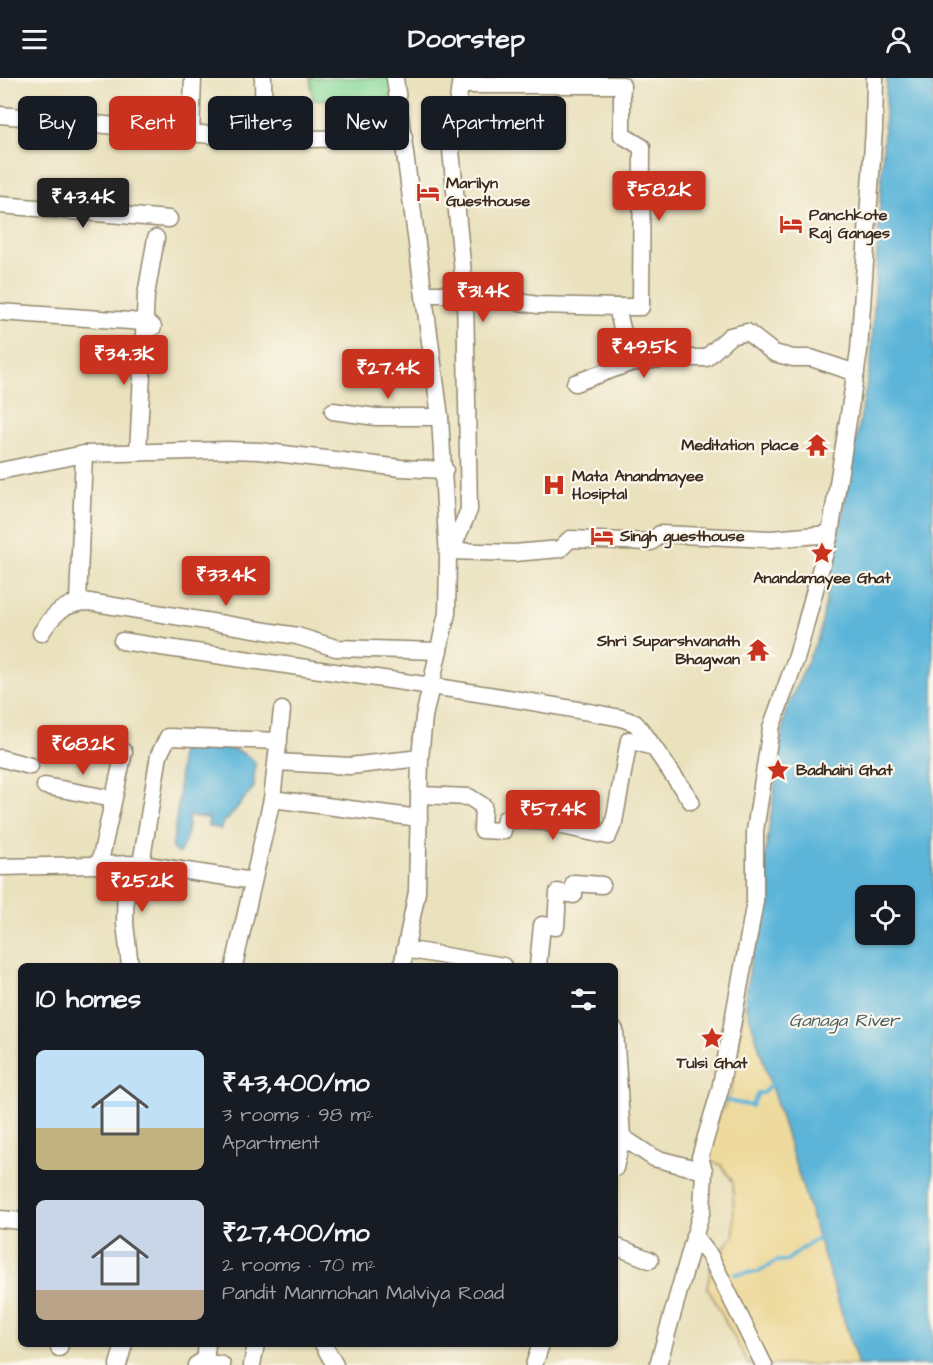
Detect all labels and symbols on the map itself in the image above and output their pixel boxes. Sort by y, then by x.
pin: ₹58.2K [610,171,708,222]
place label: Marilyn Guesthouse [446,172,530,212]
pin: ₹43.4K [34,178,132,229]
hotel icon: Marilyn Guesthouse [415,179,441,205]
place label: Panchkote Raj Ganges [809,204,890,246]
hotel icon: Panchkote Raj Ganges [778,211,804,237]
pin: ₹31.4K [434,272,532,323]
pin: ₹49.5K [595,328,693,379]
pin: ₹34.3K [75,335,173,386]
pin: ₹27.4K [339,349,437,400]
temple icon: Meditation place [804,432,830,458]
place label: Meditation place [681,434,799,456]
place label: Mata Anandmayee Hosiptal [572,465,704,505]
hospital icon: Mata Anandmayee Hosiptal [541,472,567,498]
hotel icon: Singh guesthouse [589,523,615,549]
place label: Singh guesthouse [619,525,745,549]
place icon: Anandamayee Ghat [809,540,835,566]
pin: ₹33.4K [177,556,275,607]
place label: Anandamayee Ghat [753,567,891,590]
place label: Shri Suparshvanath Bhagwan [596,630,741,672]
temple icon: Shri Suparshvanath Bhagwan [745,637,771,663]
pin: ₹68.2K [34,725,132,776]
place icon: Badhaini Ghat [765,757,791,783]
place label: Badhaini Ghat [796,759,893,781]
pin: ₹57.4K [504,790,602,841]
pin: ₹25.2K [93,862,191,913]
water label: Ganaga River [789,1008,901,1034]
place icon: Tulsi Ghat [699,1025,725,1051]
place label: Tulsi Ghat [675,1052,748,1074]

